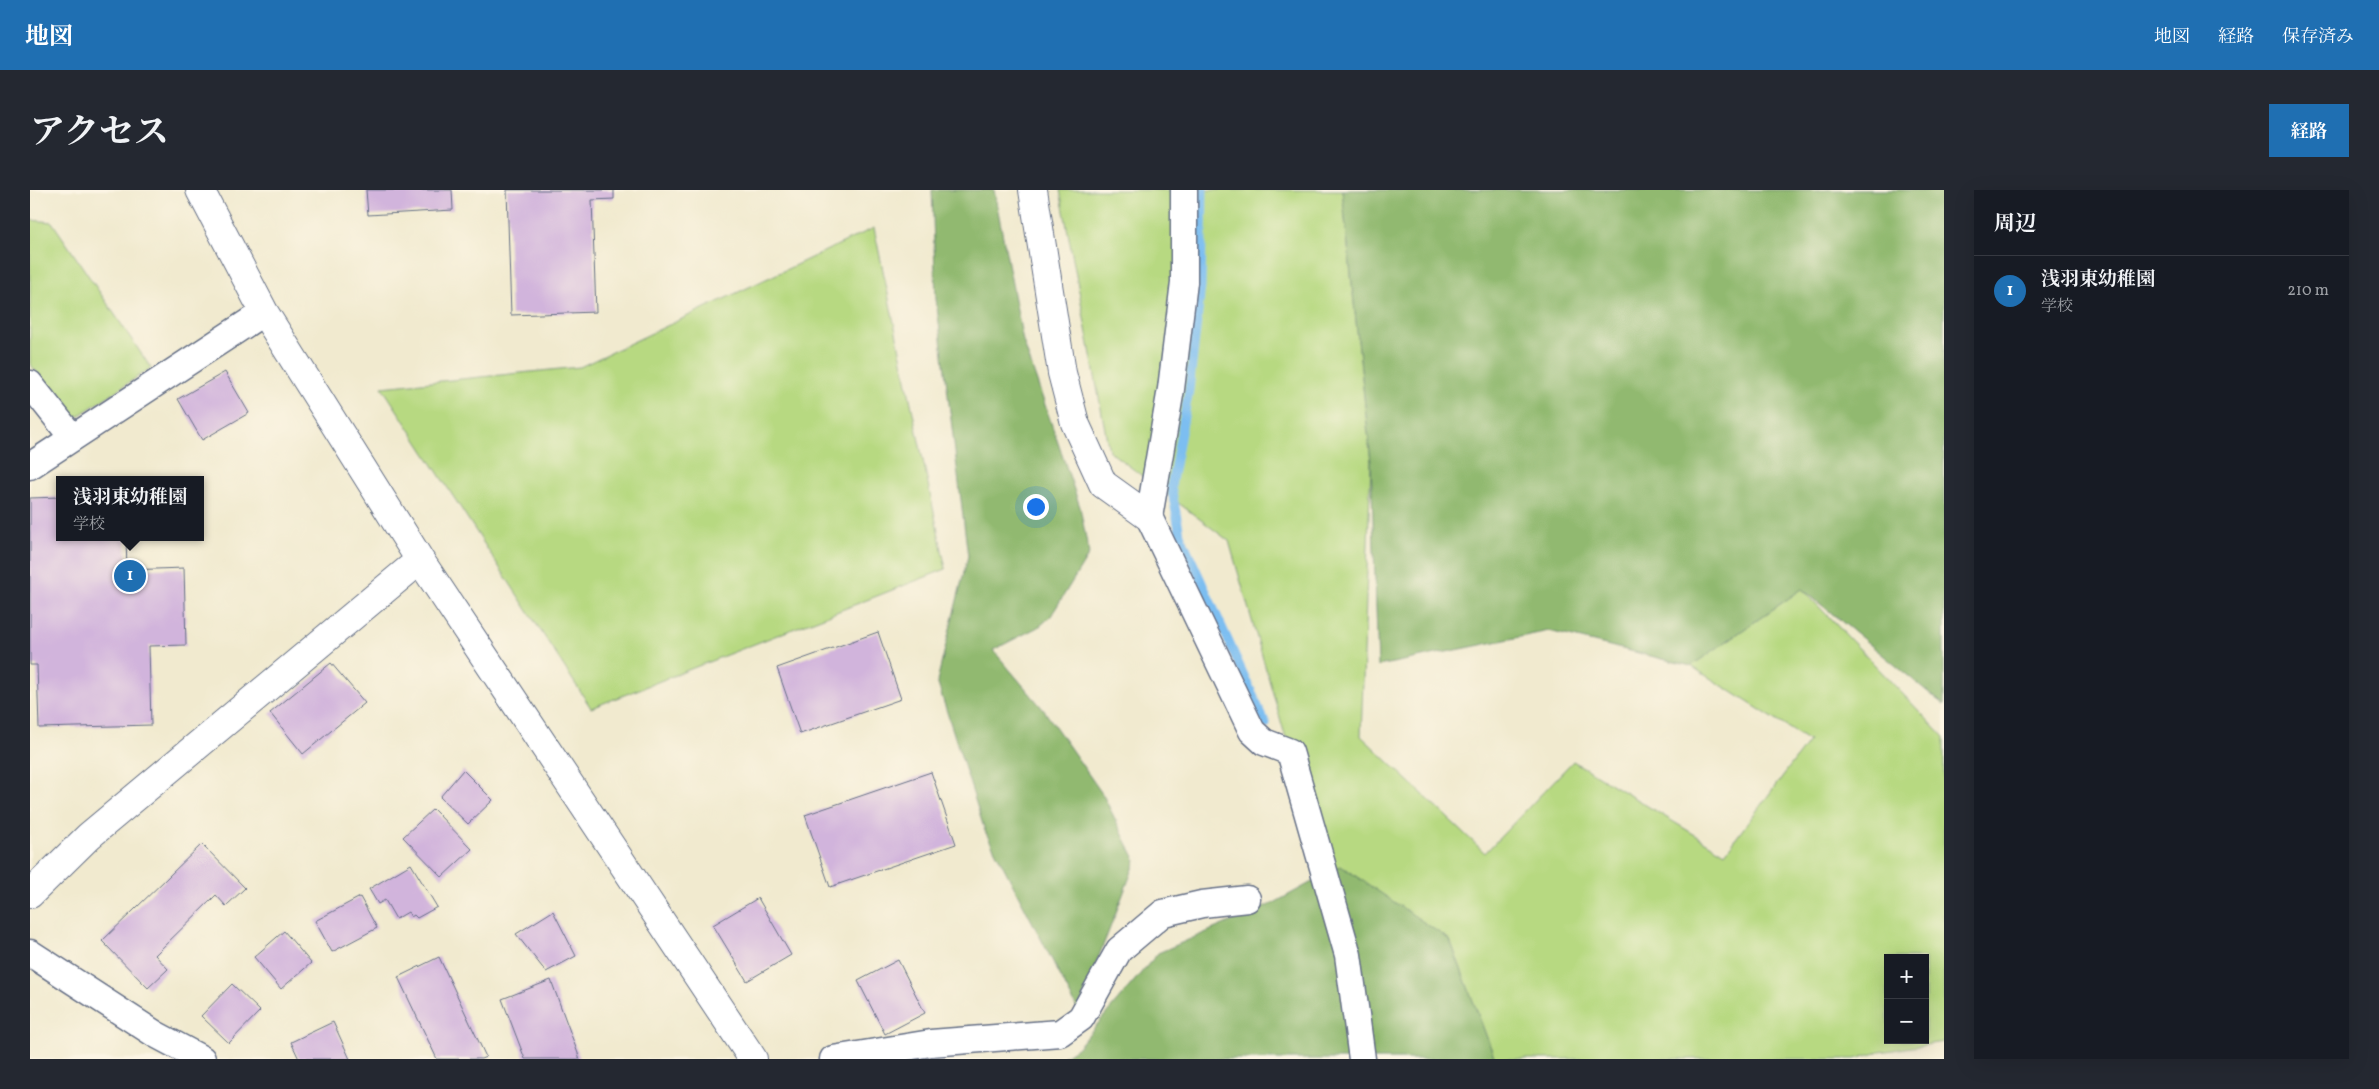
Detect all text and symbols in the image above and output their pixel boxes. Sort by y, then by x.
text: 地図 [25,21,73,55]
text: 地図 [2154,25,2190,50]
text: 経路 [2218,25,2254,50]
text: 保存済み [2282,25,2354,50]
button: 経路 [2269,104,2349,157]
text: アクセス [30,110,169,158]
text: 周辺 [1994,210,2036,239]
text: 浅羽東幼稚園 [2041,267,2155,293]
text: 1 [2007,280,2013,302]
text: 210 m [2287,280,2329,302]
text: 学校 [2041,296,2073,318]
popup [56,476,204,541]
text: 浅羽東幼稚園 [73,485,187,511]
your location [1023,494,1049,520]
text: 学校 [73,514,105,536]
pin: 1 [114,557,146,595]
map controls [1884,954,1929,1044]
button: + [1884,954,1929,999]
button: − [1884,999,1929,1044]

